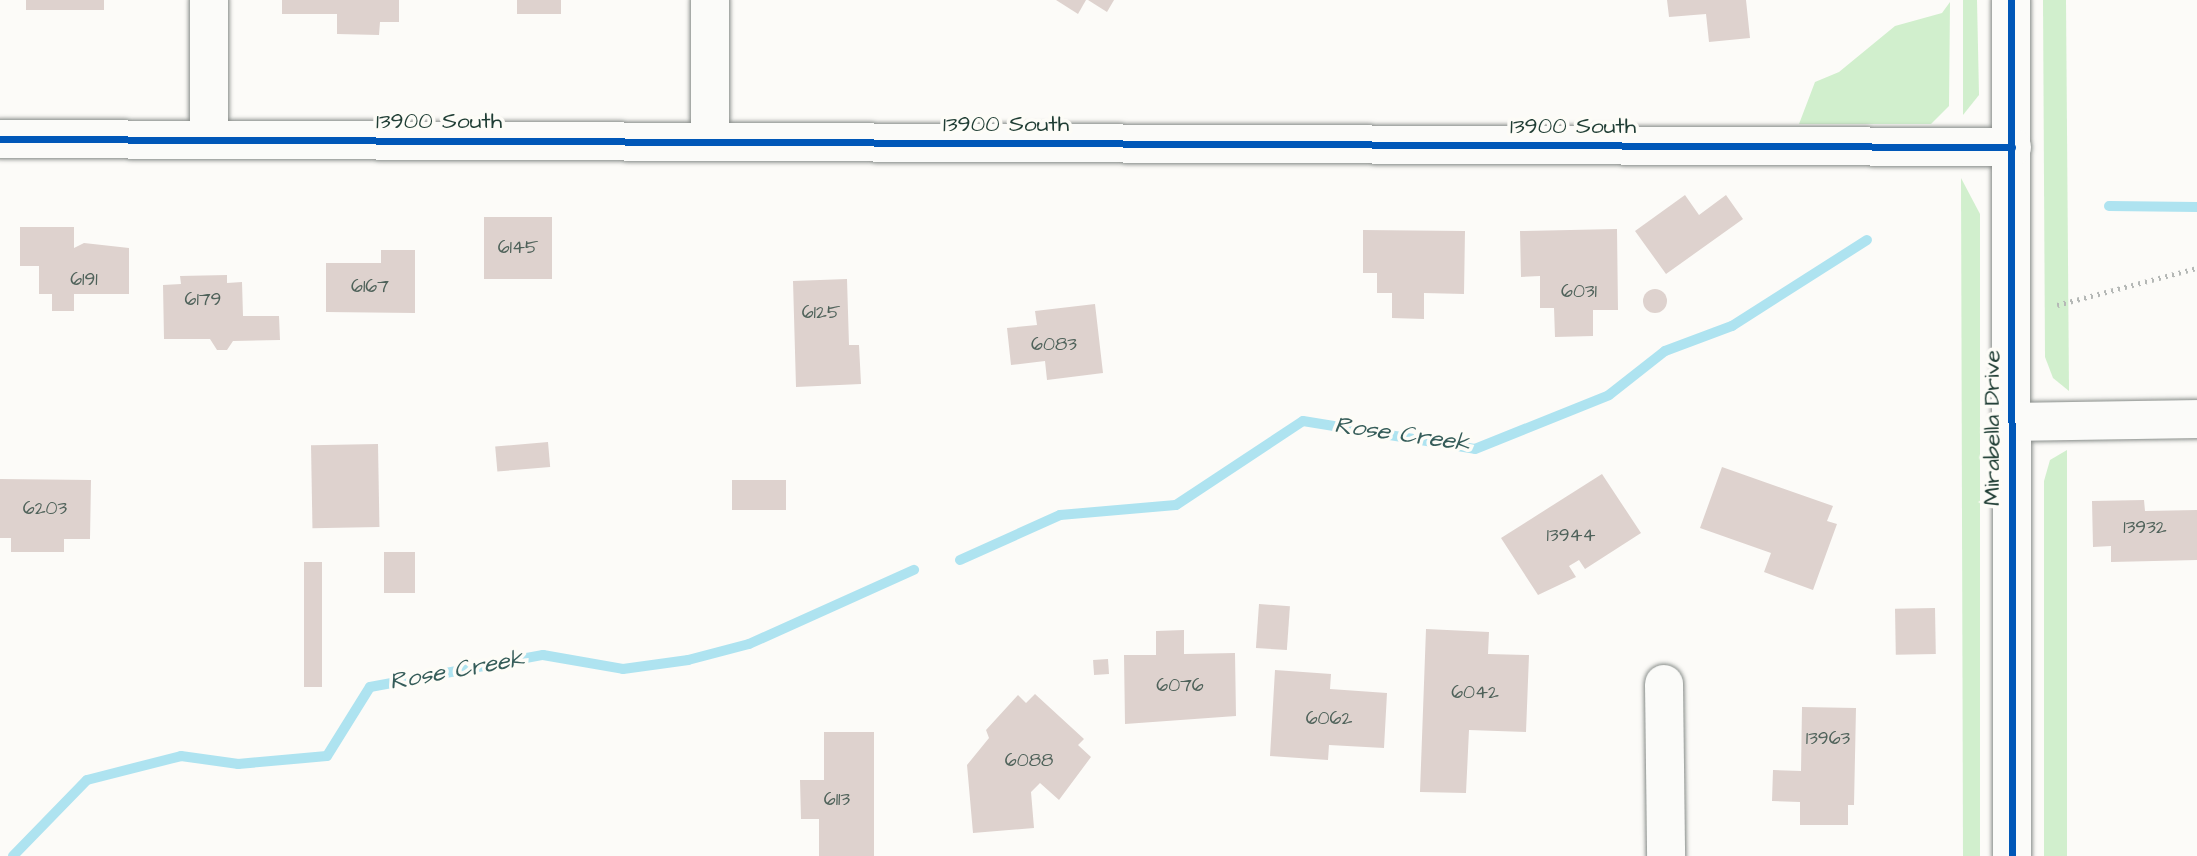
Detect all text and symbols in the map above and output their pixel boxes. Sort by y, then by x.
street label: 13900 South [376,107,502,135]
street label: 13900 South [943,110,1069,138]
street label: 13900 South [1510,112,1636,140]
house number: 6145 [498,237,538,259]
house number: 6191 [70,269,98,291]
house number: 6167 [351,276,389,298]
house number: 6031 [1561,281,1597,303]
house number: 6179 [185,289,221,311]
house number: 6125 [802,302,840,324]
house number: 6083 [1031,334,1077,356]
street label: Mirabella Drive [1978,350,2006,506]
water label: Rose Creek [1333,411,1471,459]
house number: 6203 [23,498,67,520]
house number: 13932 [2123,517,2167,539]
house number: 13944 [1547,525,1595,547]
water label: Rose Creek [387,645,527,697]
house number: 6076 [1156,675,1204,697]
house number: 6042 [1451,682,1499,704]
house number: 6062 [1306,708,1352,730]
house number: 13963 [1806,728,1850,750]
house number: 6088 [1005,750,1053,772]
house number: 6113 [824,789,850,811]

